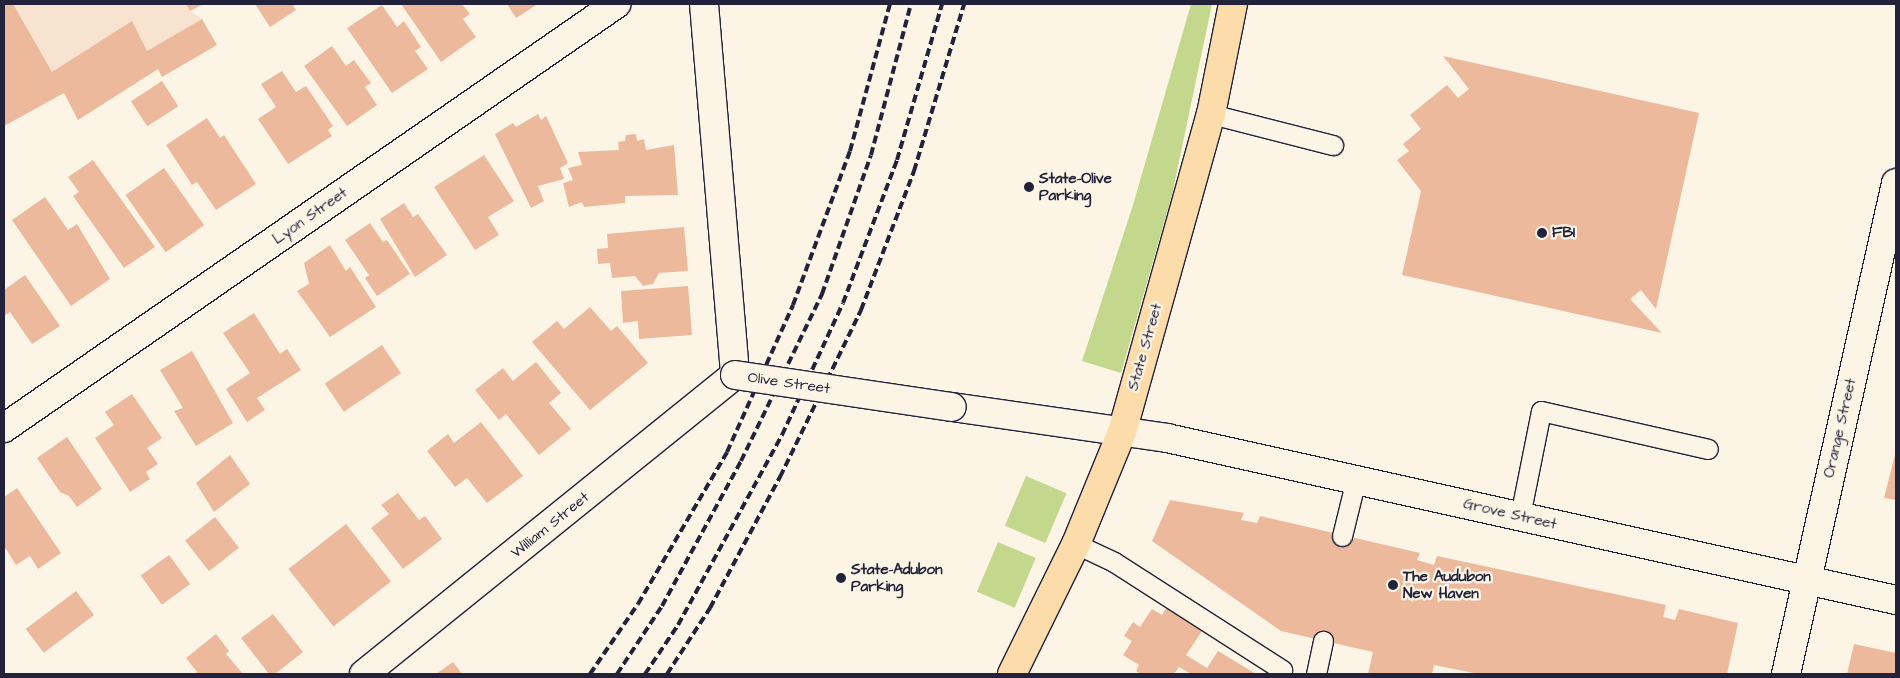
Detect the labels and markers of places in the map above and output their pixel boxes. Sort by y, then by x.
place label: State-Olive Parking [1039,169,1112,204]
marker: State-Olive Parking [1023,181,1035,193]
place label: FBI [1552,224,1575,242]
marker: FBI [1536,227,1548,239]
place label: State-Adubon Parking [851,560,942,595]
place label: The Audubon New Haven [1403,567,1491,602]
marker: State-Adubon Parking [835,572,847,584]
marker: The Audubon New Haven [1387,579,1399,591]

